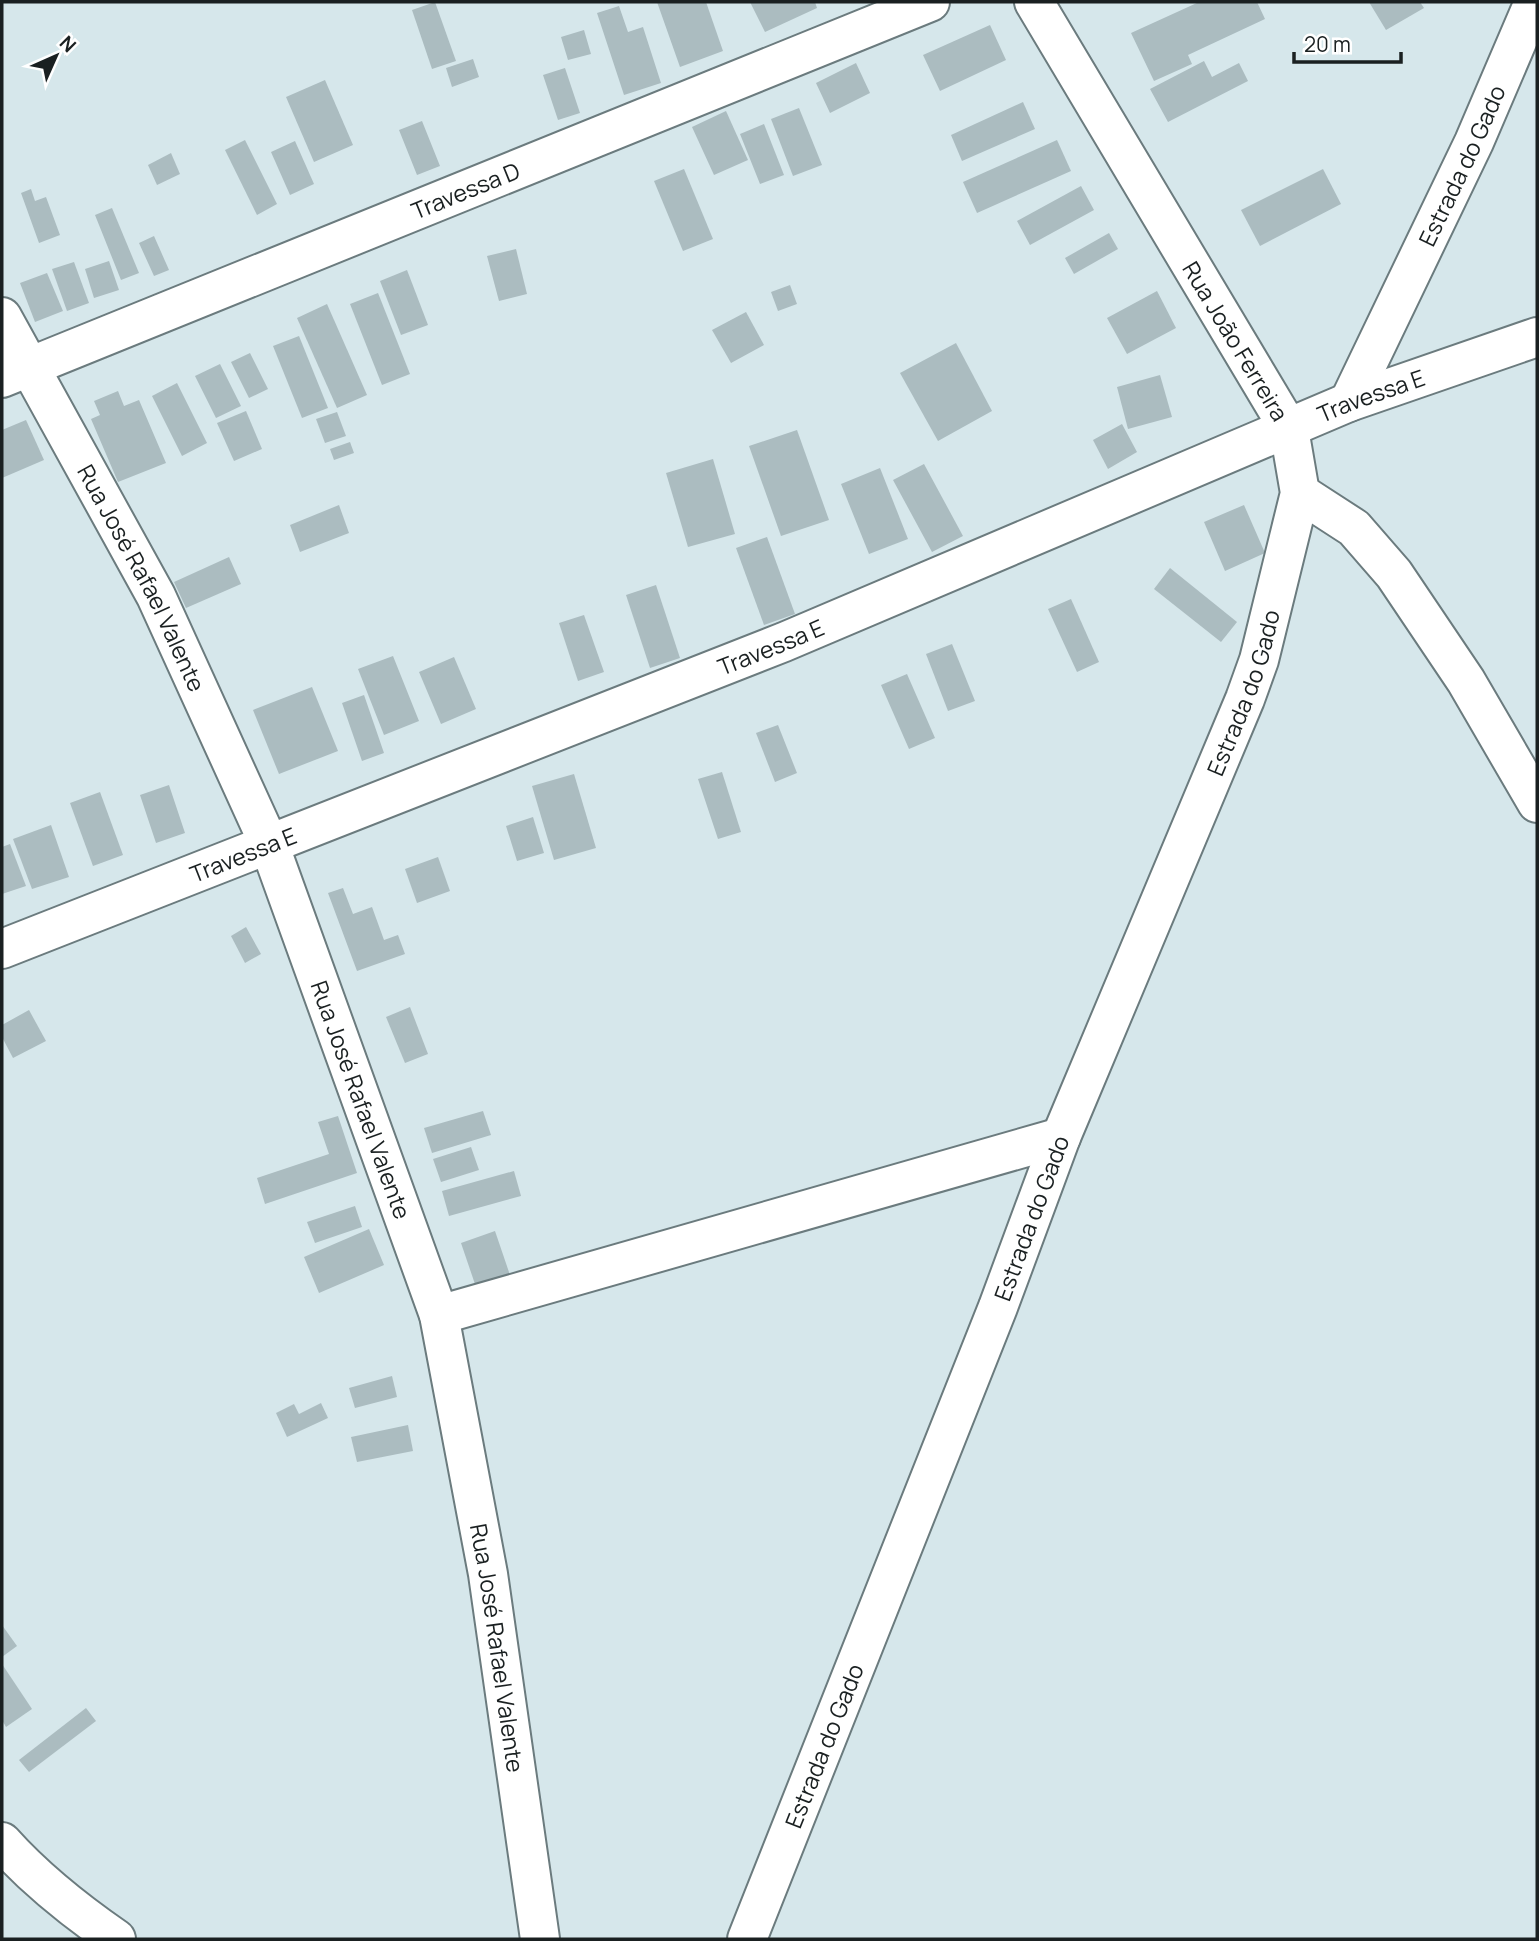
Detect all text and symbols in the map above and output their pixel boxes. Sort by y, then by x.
north arrow [21,21,91,91]
scale bar [1294,21,1401,65]
text: N [54,30,82,58]
text: 20 m [1304,30,1351,58]
street label: Estrada do Gado [1410,80,1513,251]
street label: Travessa D [406,154,524,227]
street label: Rua João Ferreira [1176,255,1296,427]
street label: Travessa E [1312,361,1429,430]
street label: Rua José Rafael Valente [70,458,213,696]
street label: Estrada do Gado [1199,606,1287,780]
street label: Travessa E [713,611,829,683]
street label: Travessa E [185,819,301,890]
street label: Rua José Rafael Valente [304,976,419,1223]
street label: Estrada do Gado [986,1131,1076,1305]
street label: Rua José Rafael Valente [463,1521,532,1774]
street label: Estrada do Gado [777,1659,871,1833]

